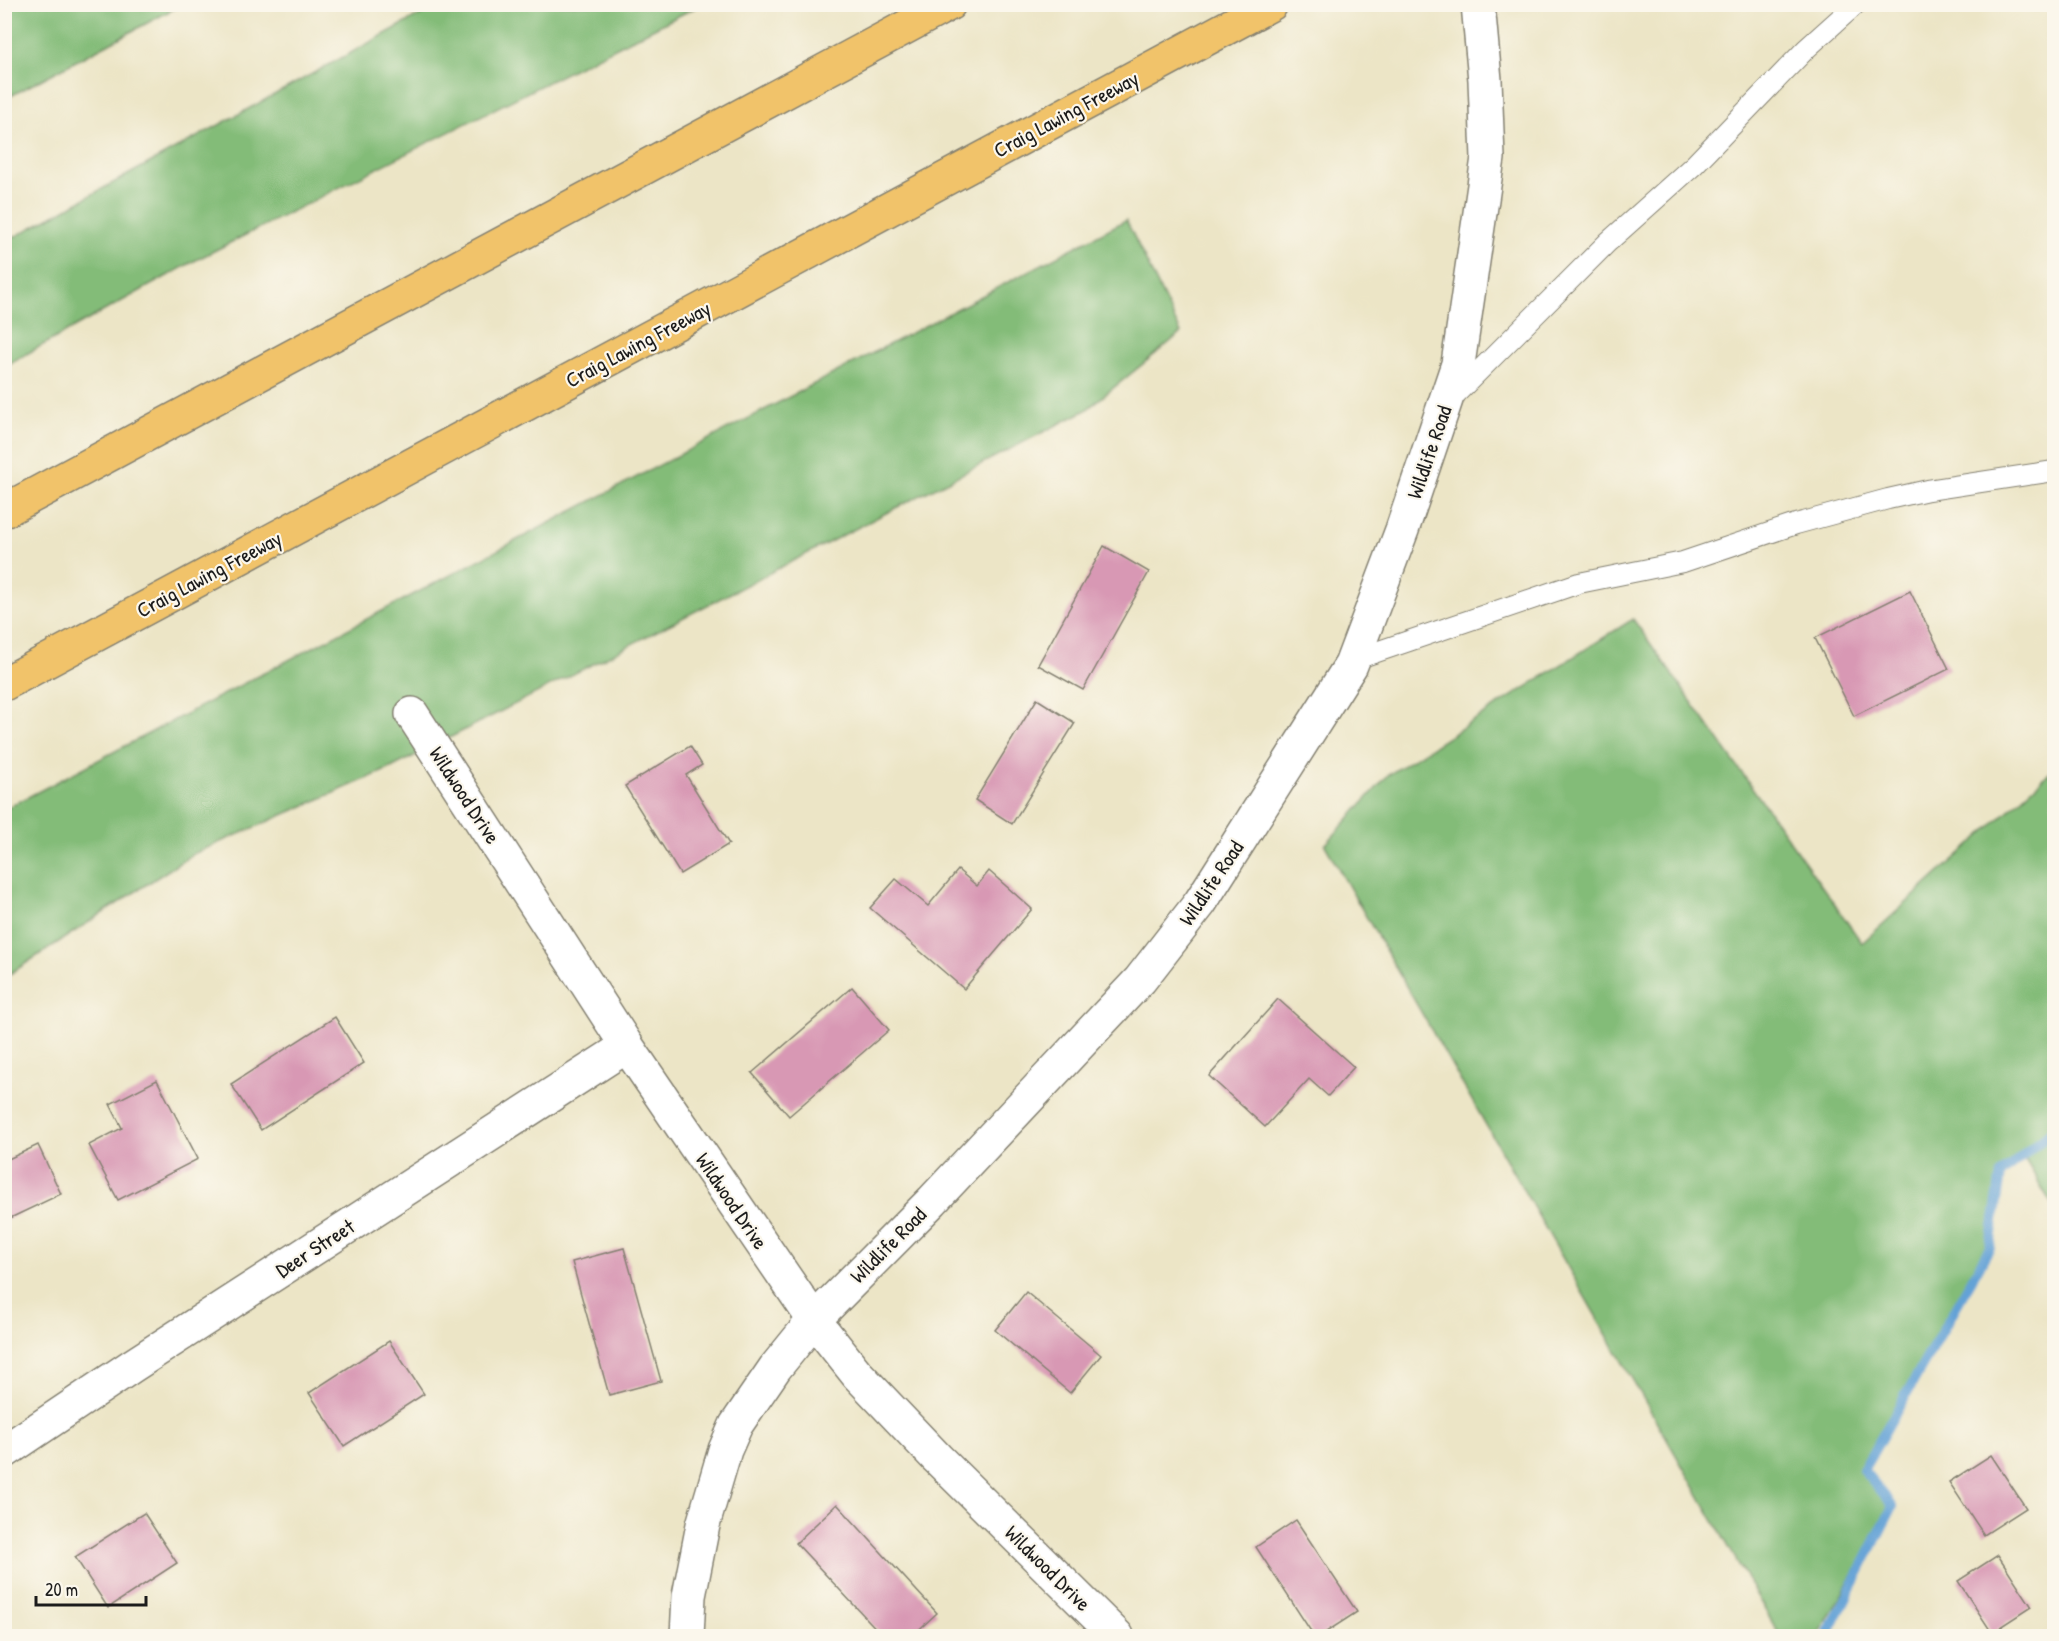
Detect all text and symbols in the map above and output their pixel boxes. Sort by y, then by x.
street label: Craig Lawing Freeway [988,64,1144,164]
street label: Craig Lawing Freeway [560,294,716,394]
street label: Wildlife Road [1400,401,1458,503]
street label: Craig Lawing Freeway [131,524,287,624]
street label: Wildwood Drive [423,741,507,849]
street label: Wildlife Road [1172,835,1250,931]
street label: Wildwood Drive [689,1147,775,1255]
street label: Wildlife Road [844,1201,932,1289]
street label: Deer Street [270,1211,361,1284]
street label: Wildwood Drive [999,1519,1097,1617]
scale bar [36,1569,146,1607]
text: 20 m [45,1577,78,1602]

